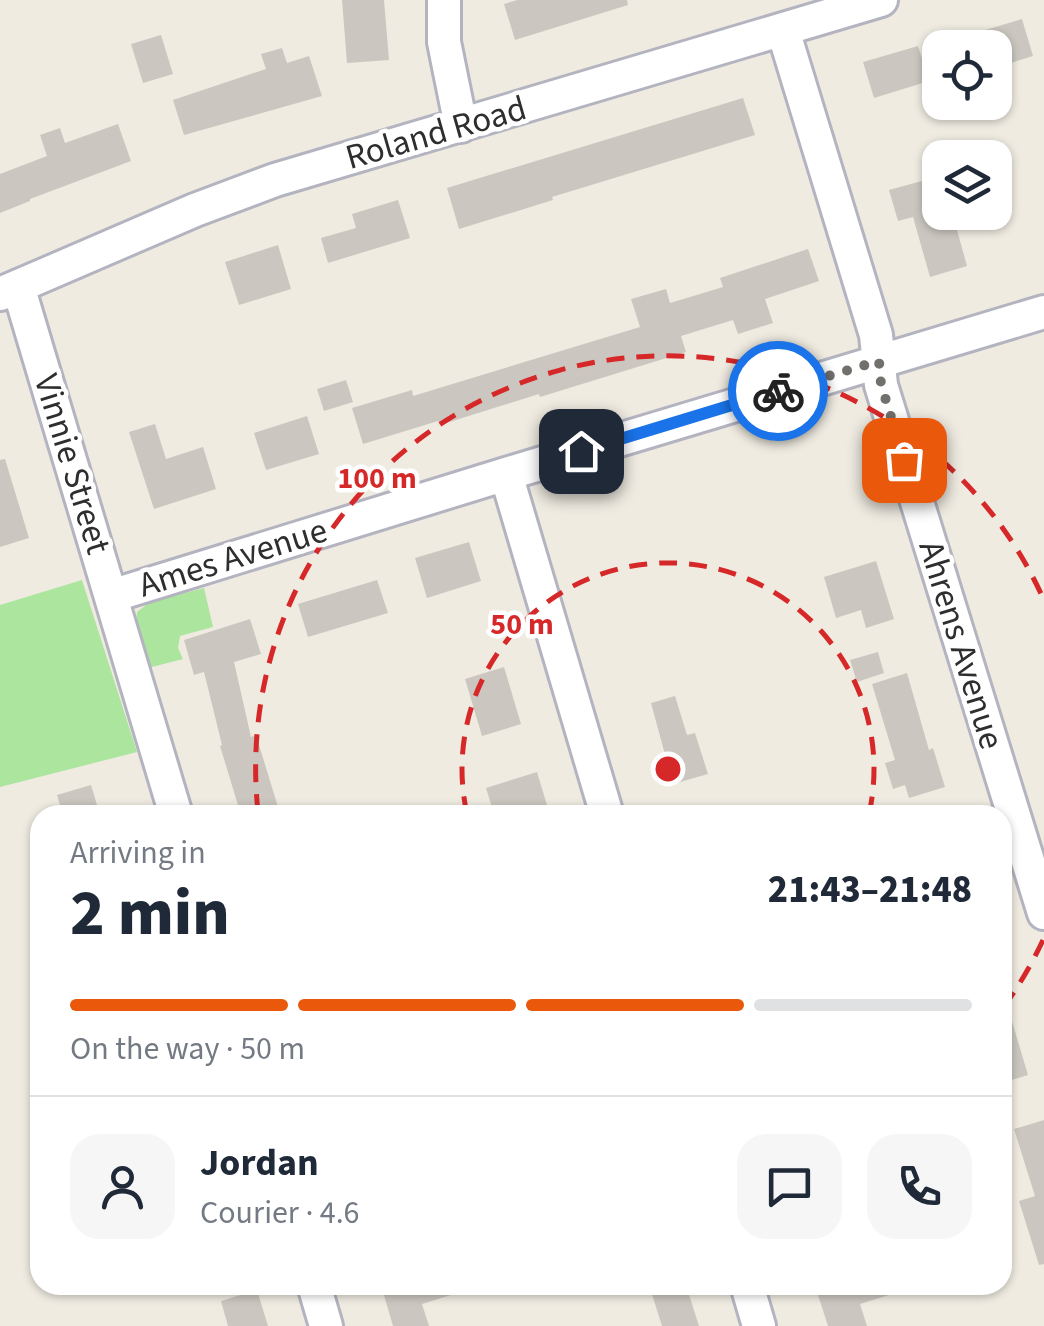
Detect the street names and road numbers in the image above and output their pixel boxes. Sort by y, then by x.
street label: Roland Road [340,83,532,183]
street label: Vinnie Street [21,368,123,560]
street label: Ames Avenue [132,506,334,610]
street label: Ahrens Avenue [906,534,1016,756]

